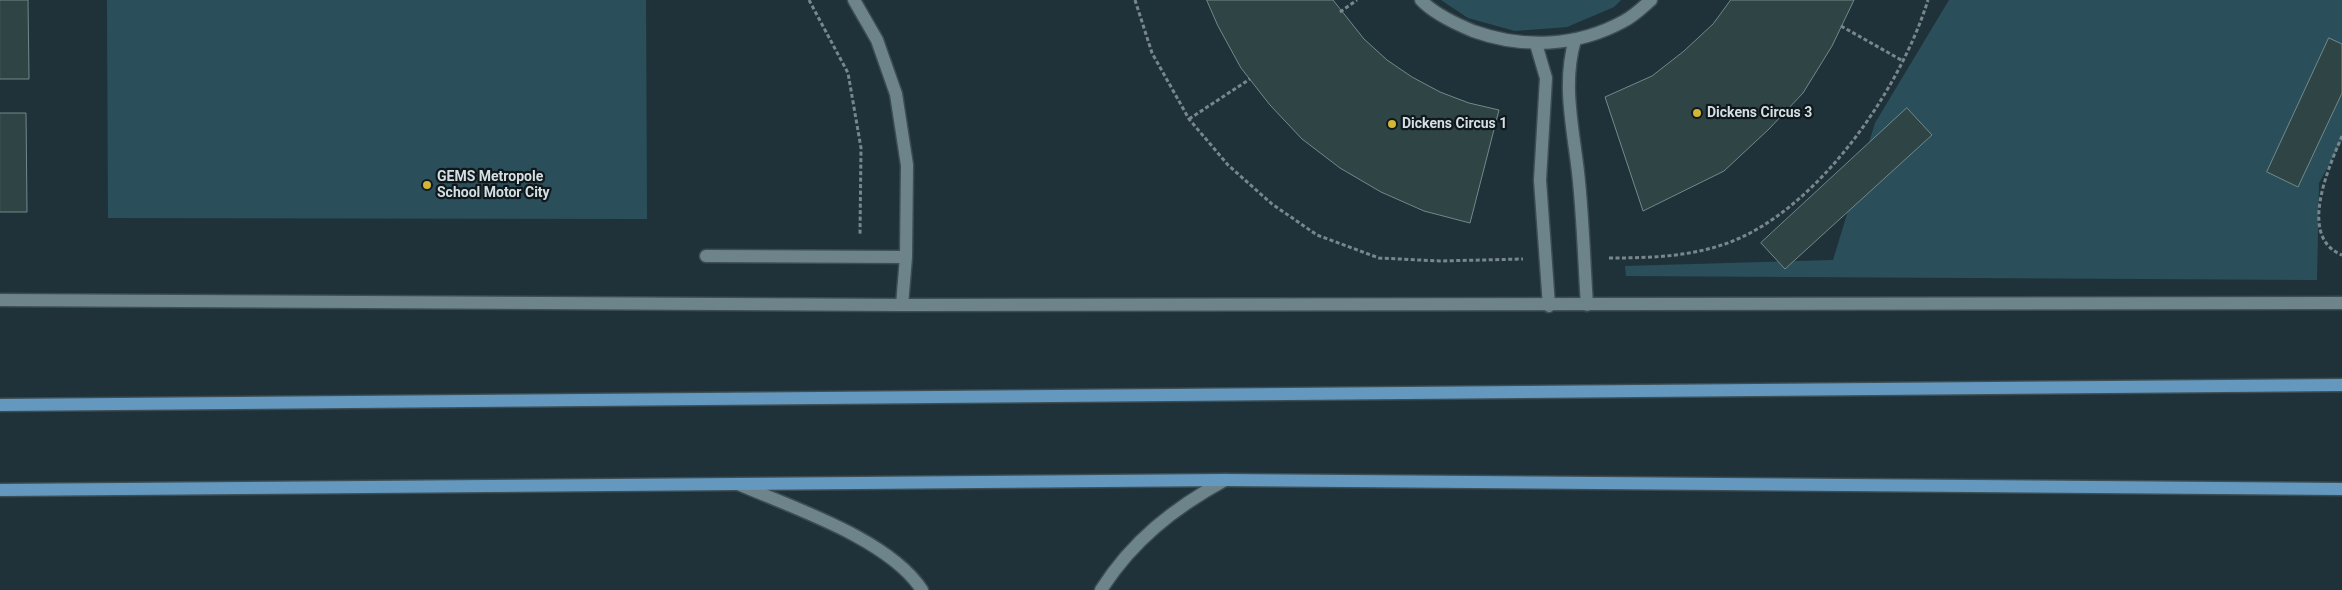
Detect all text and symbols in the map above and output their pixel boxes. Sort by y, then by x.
place label: Dickens Circus 3 [1707,105,1812,121]
marker: Dickens Circus 3 [1691,107,1703,119]
place label: Dickens Circus 1 [1402,116,1507,132]
marker: Dickens Circus 1 [1386,118,1398,130]
place label: GEMS Metropole School Motor City [437,169,550,202]
marker: GEMS Metropole School Motor City [421,179,433,191]

